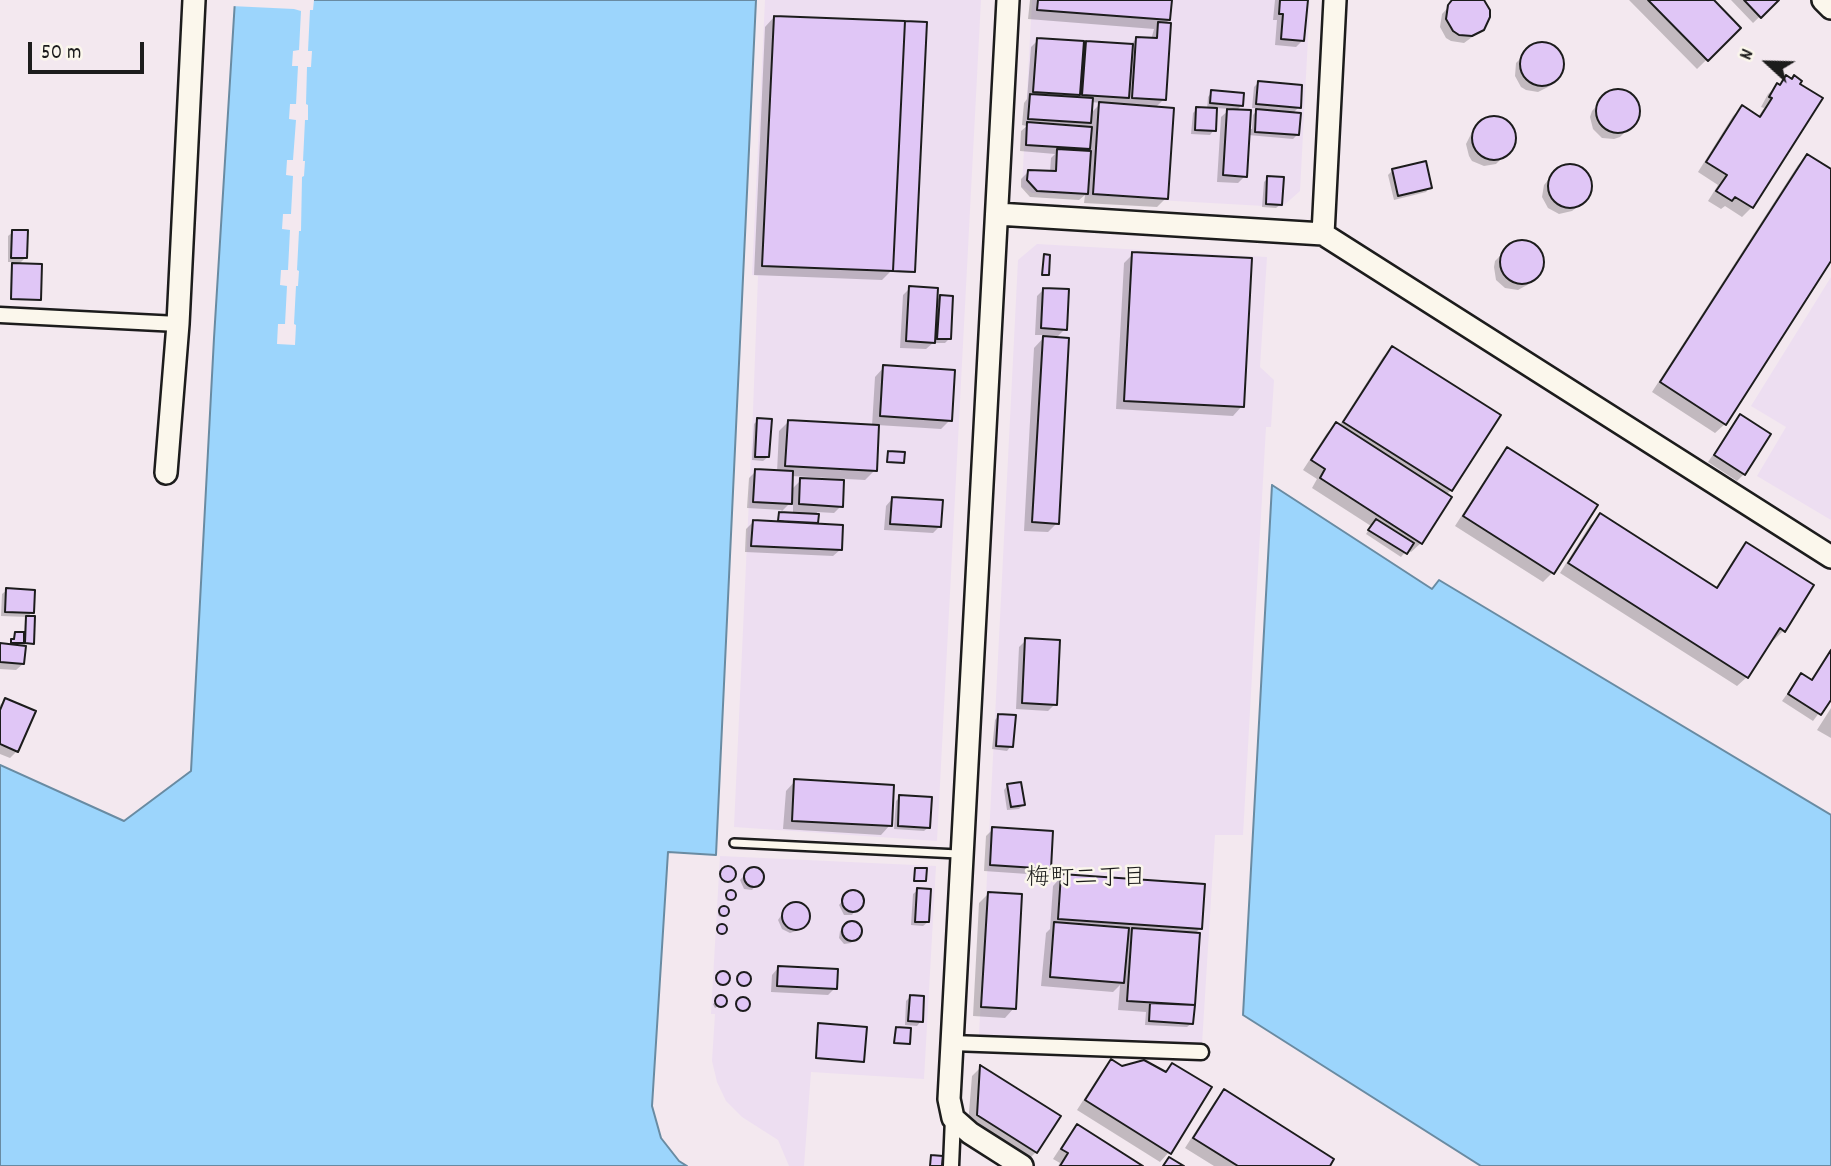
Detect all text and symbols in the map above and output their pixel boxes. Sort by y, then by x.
scale bar [32,28,147,72]
north arrow [1733,28,1803,98]
text: 50 m [41,39,81,69]
text: N [1734,46,1762,64]
district label: 梅町二丁目 [1026,867,1146,895]

